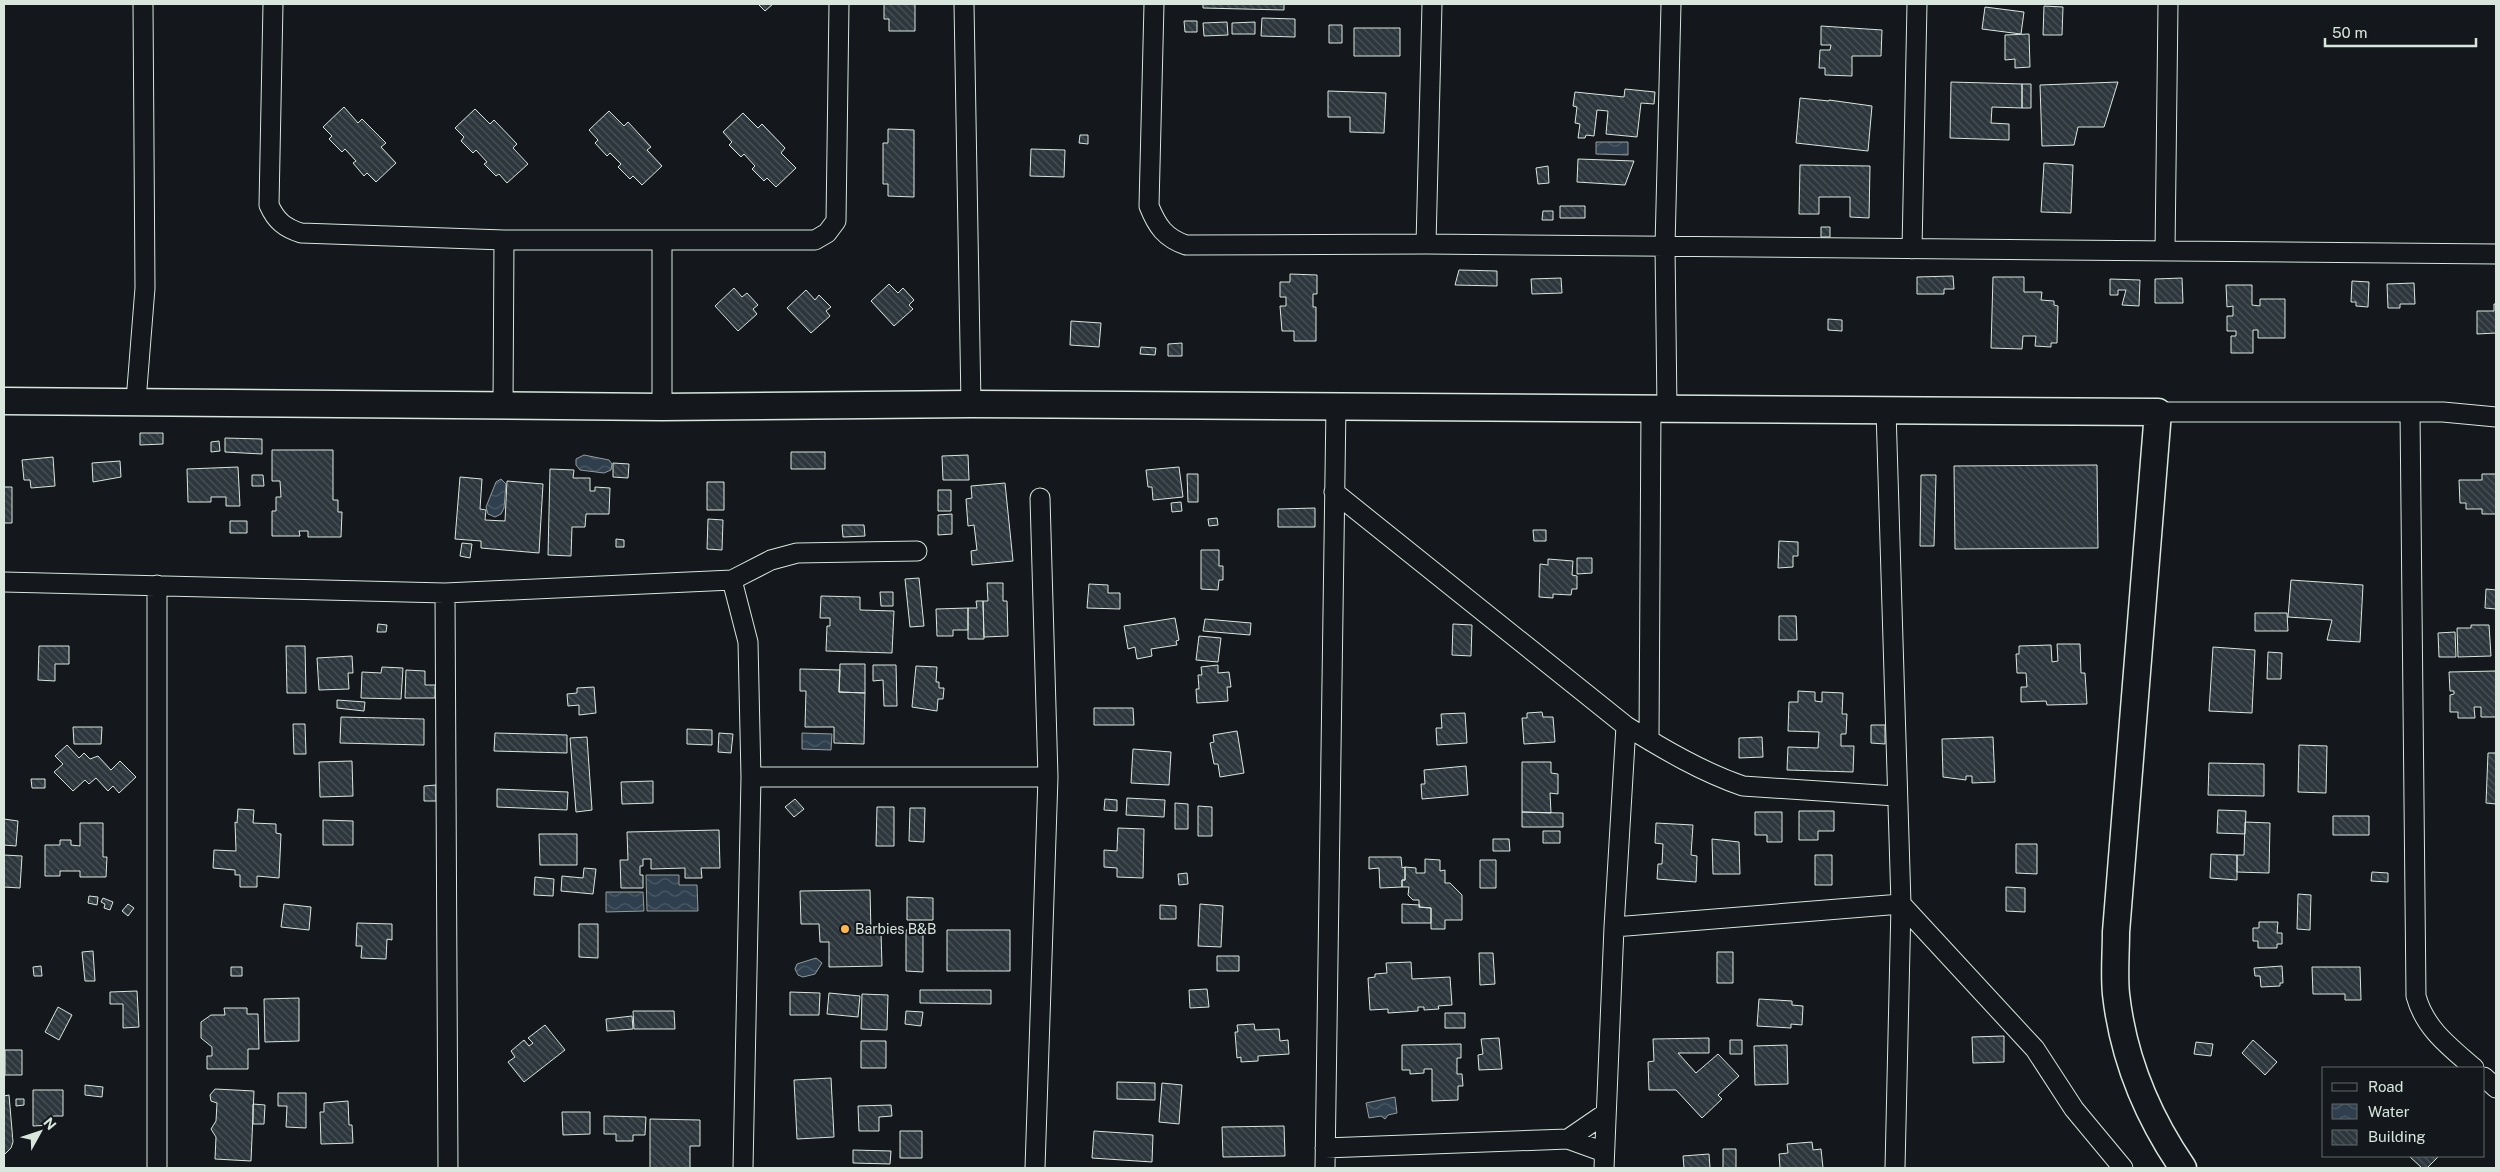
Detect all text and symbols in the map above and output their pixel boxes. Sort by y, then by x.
scale bar [2325,15,2476,47]
text: 50 m [2332,24,2367,41]
place label: Barbies B&B [855,921,936,937]
marker: Barbies B&B [839,923,851,935]
legend [2322,1067,2485,1157]
text: Road [2368,1078,2404,1095]
text: Water [2368,1103,2410,1120]
north arrow [15,1107,65,1157]
text: N [40,1114,60,1133]
text: Building [2368,1128,2426,1145]

